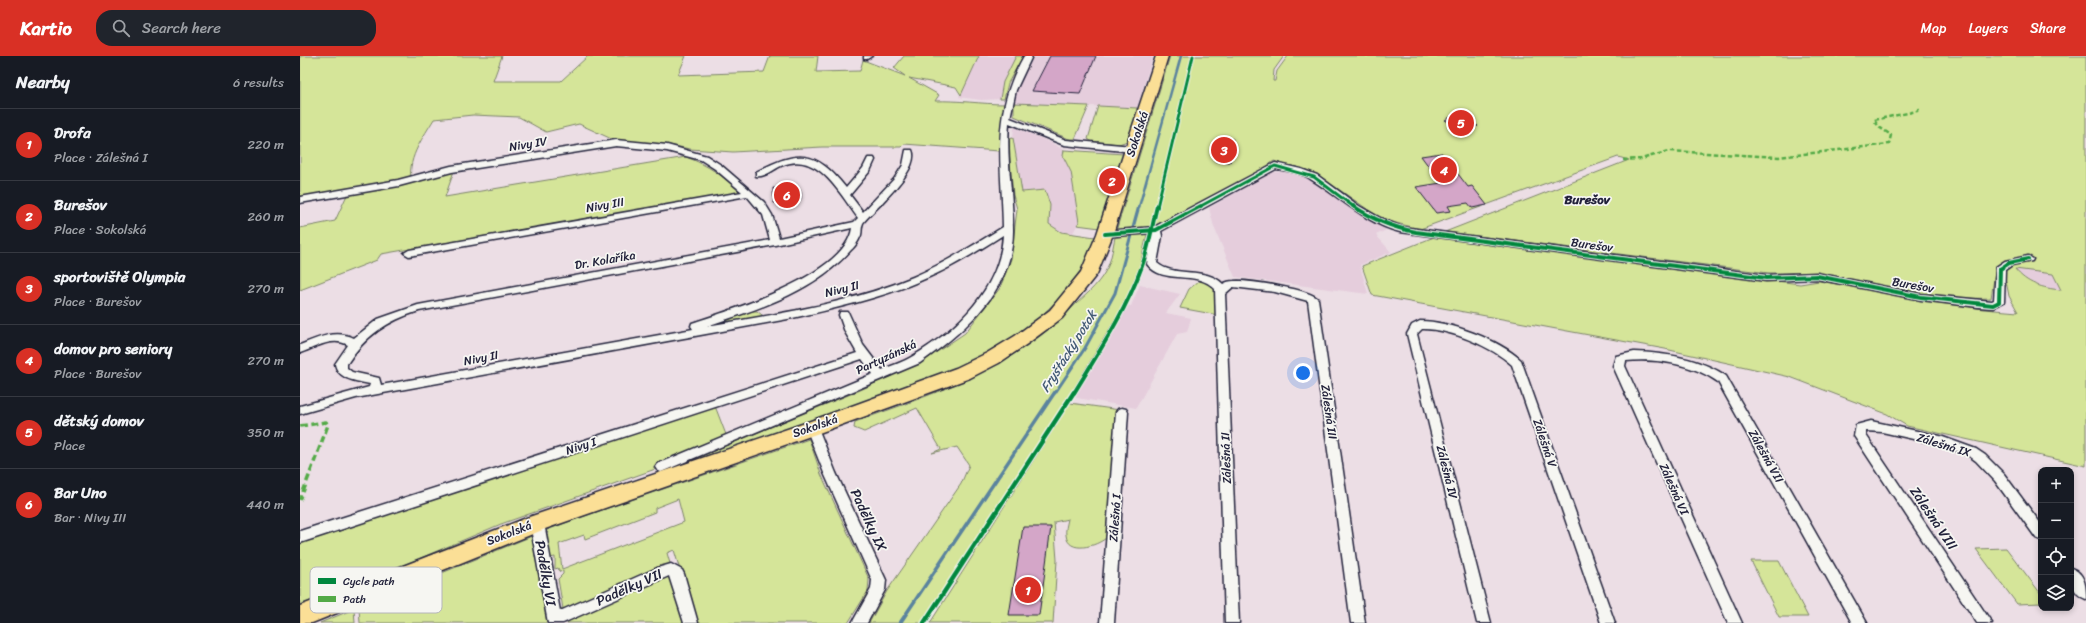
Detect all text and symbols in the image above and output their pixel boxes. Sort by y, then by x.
search box [96,10,376,46]
text: Kartio [20,12,72,45]
text: Search here [142,15,221,41]
text: Map [1921,16,1946,41]
text: Layers [1968,16,2008,41]
text: Share [2030,16,2066,41]
icon: search [110,17,132,39]
text: Nearby [16,67,70,97]
text: 6 results [233,71,284,94]
street label: Sokolská [1119,108,1155,160]
pin: 5 [1448,108,1474,138]
text: Drofa [54,120,91,146]
street label: Nivy IV [507,130,550,158]
text: 1 [26,133,32,156]
text: 220 m [247,133,284,156]
pin: 3 [1211,135,1237,165]
text: Place · Zálešná I [54,146,148,169]
pin: 4 [1431,155,1457,185]
pin: 2 [1099,166,1125,196]
pin: 6 [774,180,800,210]
district label: Burešov [1564,188,1611,211]
street label: Nivy III [584,191,626,219]
text: Burešov [54,192,107,218]
text: 2 [25,205,33,228]
text: 260 m [248,205,284,228]
text: Place · Sokolská [54,218,146,241]
street label: Burešov [1570,231,1615,259]
street label: Dr. Kolaříka [573,244,637,276]
text: sportoviště Olympia [54,264,185,290]
street label: Burešov [1890,271,1936,300]
street label: Nivy II [822,274,862,304]
text: 3 [25,277,33,300]
text: 270 m [247,277,284,300]
text: Place · Burešov [54,290,141,313]
water label: Fryštácký potok [1034,304,1104,397]
street label: Partyzánská [852,333,920,381]
text: domov pro seniory [54,336,172,362]
street label: Nivy II [462,344,501,372]
text: 4 [25,349,33,372]
text: 270 m [247,349,284,372]
text: Place · Burešov [54,362,141,385]
your location [1293,363,1313,383]
street label: Zálešná III [1314,383,1344,441]
text: dětský domov [54,408,144,434]
street label: Sokolská [789,408,841,444]
street label: Zálešná V [1526,416,1564,471]
text: 5 [25,421,33,444]
text: 350 m [247,421,284,444]
street label: Zálešná VII [1742,425,1790,487]
street label: Zálešná IX [1914,426,1974,464]
street label: Nivy I [563,430,600,461]
street label: Zálešná II [1214,431,1238,484]
text: Place [54,434,85,457]
street label: Zálešná IV [1430,443,1465,502]
street label: Zálešná VI [1653,459,1696,520]
map controls [2038,467,2074,611]
button: + [2038,467,2074,503]
text: Bar Uno [54,480,107,506]
street label: Zálešná VIII [1903,481,1965,556]
street label: Padělky IX [843,484,894,556]
street label: Zálešná I [1102,492,1128,543]
text: 6 [25,493,33,516]
text: 440 m [246,493,284,516]
button: − [2038,503,2074,539]
text: Bar · Nivy III [54,506,126,529]
street label: Sokolská [483,514,535,552]
street label: Padělky VI [527,538,564,609]
button: locate [2038,539,2074,575]
street label: Padělky VII [592,561,667,613]
legend [310,567,442,613]
text: Cycle path [343,572,395,591]
pin: 1 [1015,575,1041,605]
button: layers [2038,575,2074,611]
text: Path [343,590,366,609]

